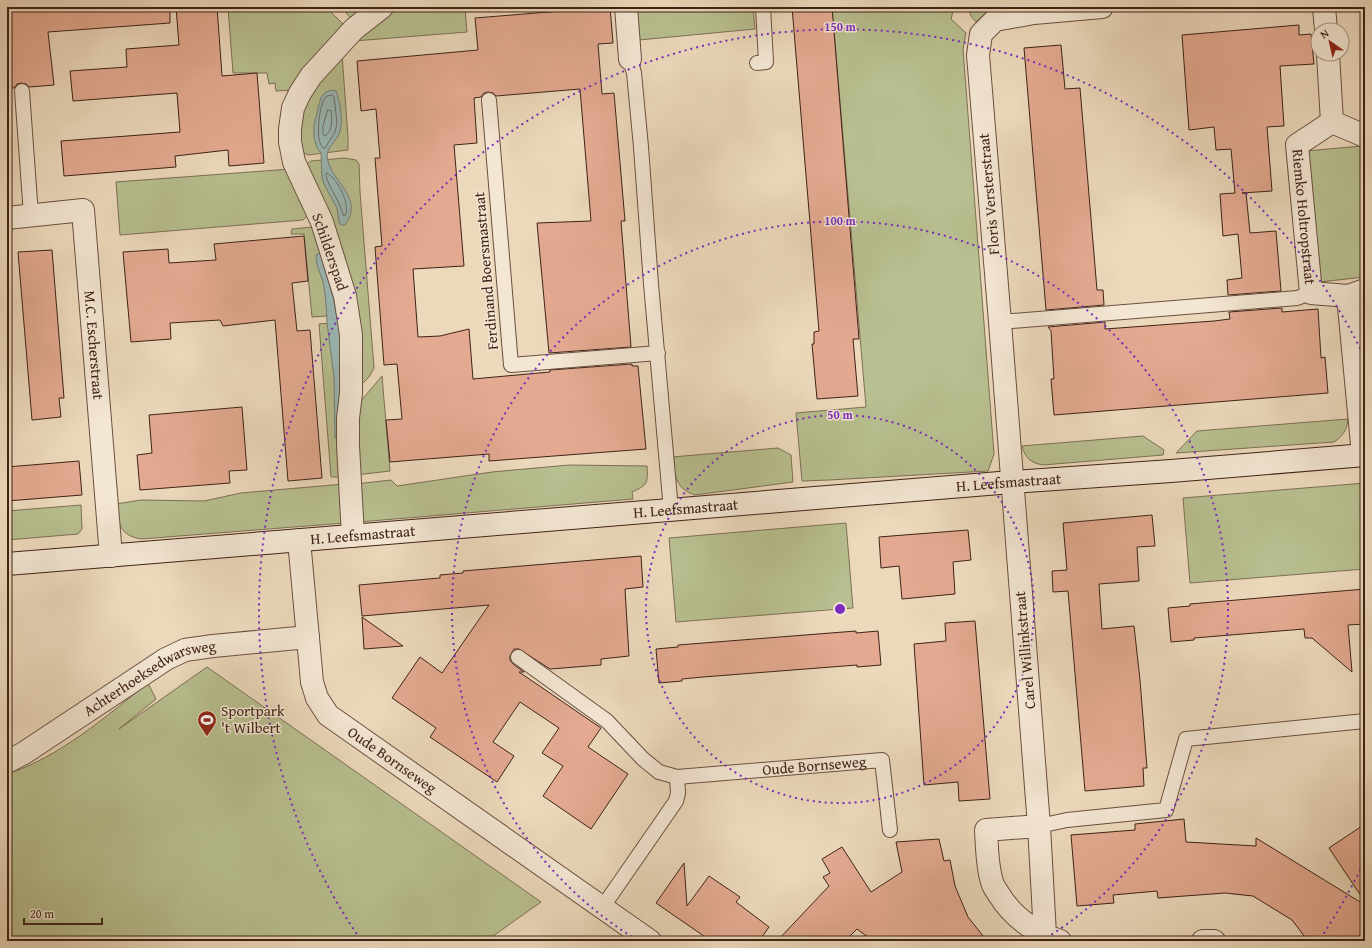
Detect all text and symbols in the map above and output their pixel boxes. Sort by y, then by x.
text: 150 m [824,18,857,35]
north arrow [1310,22,1350,62]
text: N [1317,25,1332,42]
street label: Floris Versterstraat [973,132,1004,256]
street label: Riemko Holtropstraat [1287,148,1321,286]
street label: Ferdinand Boersmastraat [468,190,503,351]
street label: Schilderspad [307,210,354,294]
text: 100 m [824,212,857,229]
street label: M.C. Escherstraat [80,290,109,401]
text: 50 m [827,406,853,423]
street label: H. Leefsmastraat [955,468,1063,497]
street label: H. Leefsmastraat [632,493,740,523]
street label: H. Leefsmastraat [309,520,417,549]
street label: Carel Willinkstraat [1009,590,1040,710]
centre of rings [833,602,847,616]
street label: Achterhoeksedwarsweg [79,635,218,721]
place label: Sportpark 't Wilbert [221,700,285,738]
sports icon: Sportpark 't Wilbert [196,709,218,737]
street label: Oude Bornseweg [344,721,442,798]
street label: Oude Bornseweg [761,750,868,780]
scale bar [24,900,102,926]
text: 20 m [30,905,54,922]

